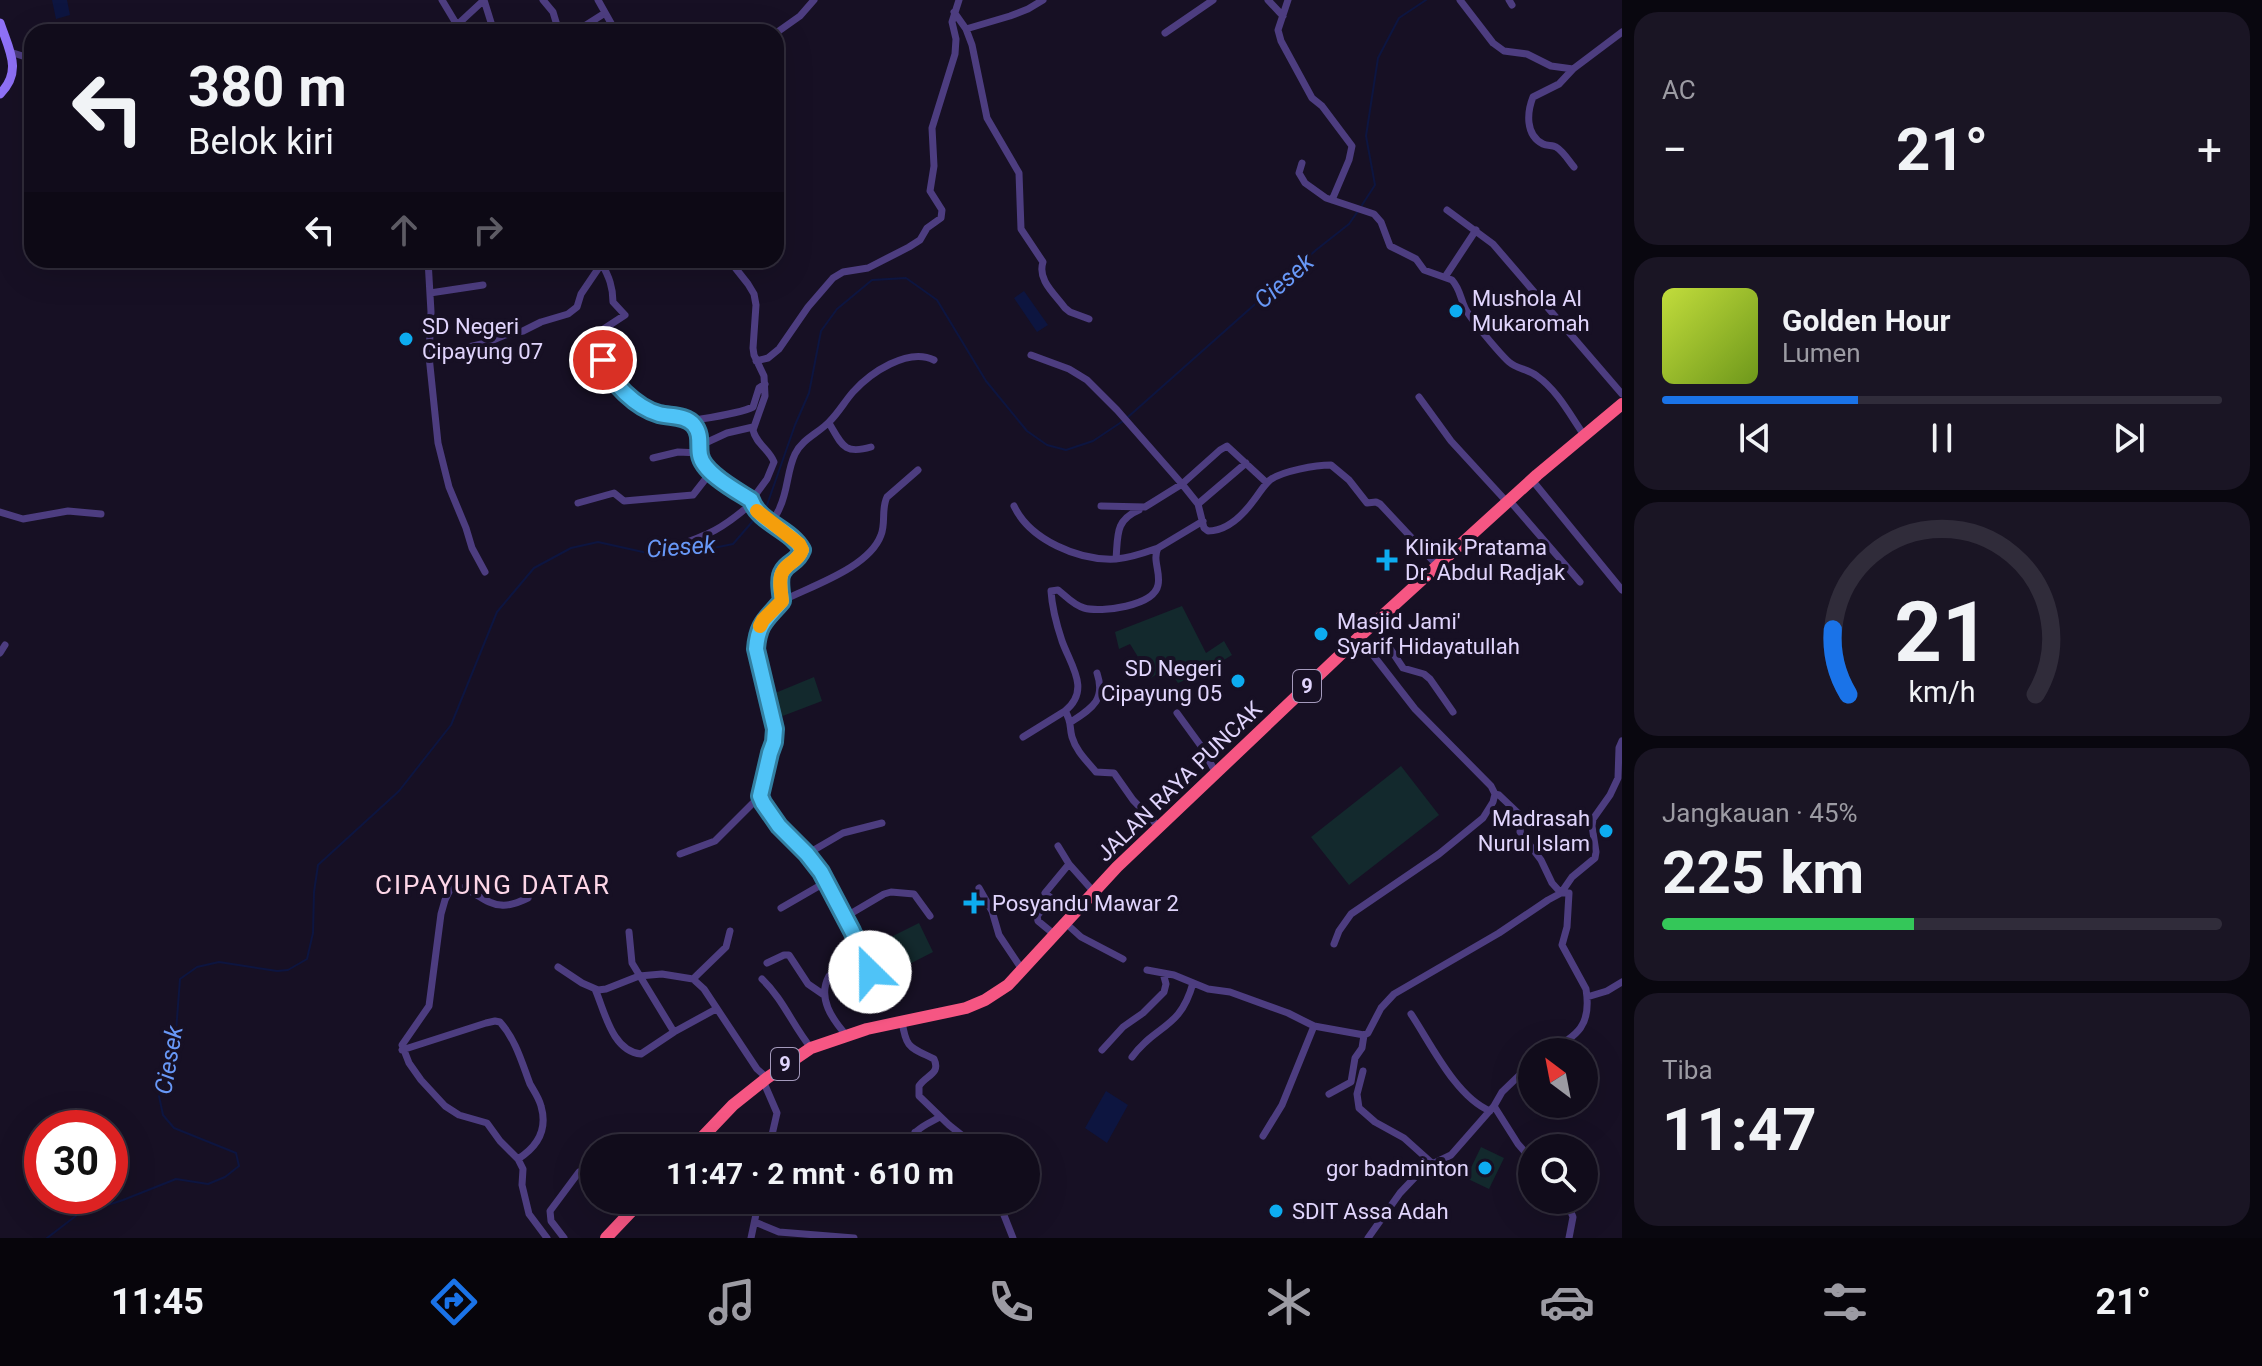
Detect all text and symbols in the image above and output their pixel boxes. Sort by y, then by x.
text: 380 m [188,54,347,120]
icon: left [56,56,160,160]
text: AC [1662,75,1696,105]
text: 21° [1896,114,1988,185]
text: Belok kiri [188,121,334,163]
text: − [1662,124,1687,176]
text: + [2197,124,2222,176]
icon: left [298,208,342,252]
icon: ahead [382,208,426,252]
icon: right [466,208,510,252]
water label: Ciesek [1249,247,1320,314]
place label: Mushola Al Mukaromah [1472,286,1590,336]
marker: Mushola Al Mukaromah [1447,302,1465,320]
text: Golden Hour [1782,303,1951,338]
place label: SD Negeri Cipayung 07 [422,314,543,364]
pin [569,326,637,394]
marker: SD Negeri Cipayung 07 [397,330,415,348]
icon: arrive [581,338,625,382]
text: Lumen [1782,338,1861,368]
icon: previous [1733,416,1777,460]
icon: pause [1920,416,1964,460]
icon: next [2107,416,2151,460]
water label: Ciesek [645,531,718,563]
place label: Klinik Pratama Dr. Abdul Radjak [1405,535,1566,585]
marker: Klinik Pratama Dr. Abdul Radjak [1376,549,1398,571]
text: 21 [1894,584,1990,681]
place label: Masjid Jami' Syarif Hidayatullah [1337,609,1520,659]
marker: Masjid Jami' Syarif Hidayatullah [1312,625,1330,643]
place label: SD Negeri Cipayung 05 [1101,656,1222,706]
road number: 9 [1293,670,1321,702]
marker: SD Negeri Cipayung 05 [1229,672,1247,690]
text: km/h [1908,675,1976,709]
street label: JALAN RAYA PUNCAK [1092,696,1267,866]
text: Jangkauan · 45% [1662,798,1858,828]
place label: Madrasah Nurul Islam [1478,806,1590,856]
marker: Madrasah Nurul Islam [1597,822,1615,840]
text: 225 km [1662,837,1864,908]
district label: CIPAYUNG DATAR [375,870,611,900]
place label: Posyandu Mawar 2 [992,891,1179,916]
marker: Posyandu Mawar 2 [963,892,985,914]
position arrow [828,930,912,1014]
water label: Ciesek [149,1022,189,1097]
north arrow [1518,1038,1598,1118]
map controls [1518,1038,1598,1214]
road number: 9 [771,1048,799,1080]
text: Tiba [1662,1055,1713,1085]
text: 11:47 [1662,1094,1817,1165]
speed limit sign: 30 [24,1110,128,1214]
button: search [1518,1134,1598,1214]
text: 11:47 · 2 mnt · 610 m [666,1156,954,1191]
place label: gor badminton [1326,1156,1469,1181]
marker: gor badminton [1476,1159,1494,1177]
place label: SDIT Assa Adah [1292,1199,1449,1224]
marker: SDIT Assa Adah [1267,1202,1285,1220]
icon: directions [426,1274,482,1330]
icon: music [704,1274,760,1330]
icon: phone [983,1274,1039,1330]
icon: climate [1261,1274,1317,1330]
icon: car [1539,1274,1595,1330]
icon: filters [1817,1274,1873,1330]
text: 11:45 [111,1281,204,1323]
text: 21° [2096,1281,2151,1323]

